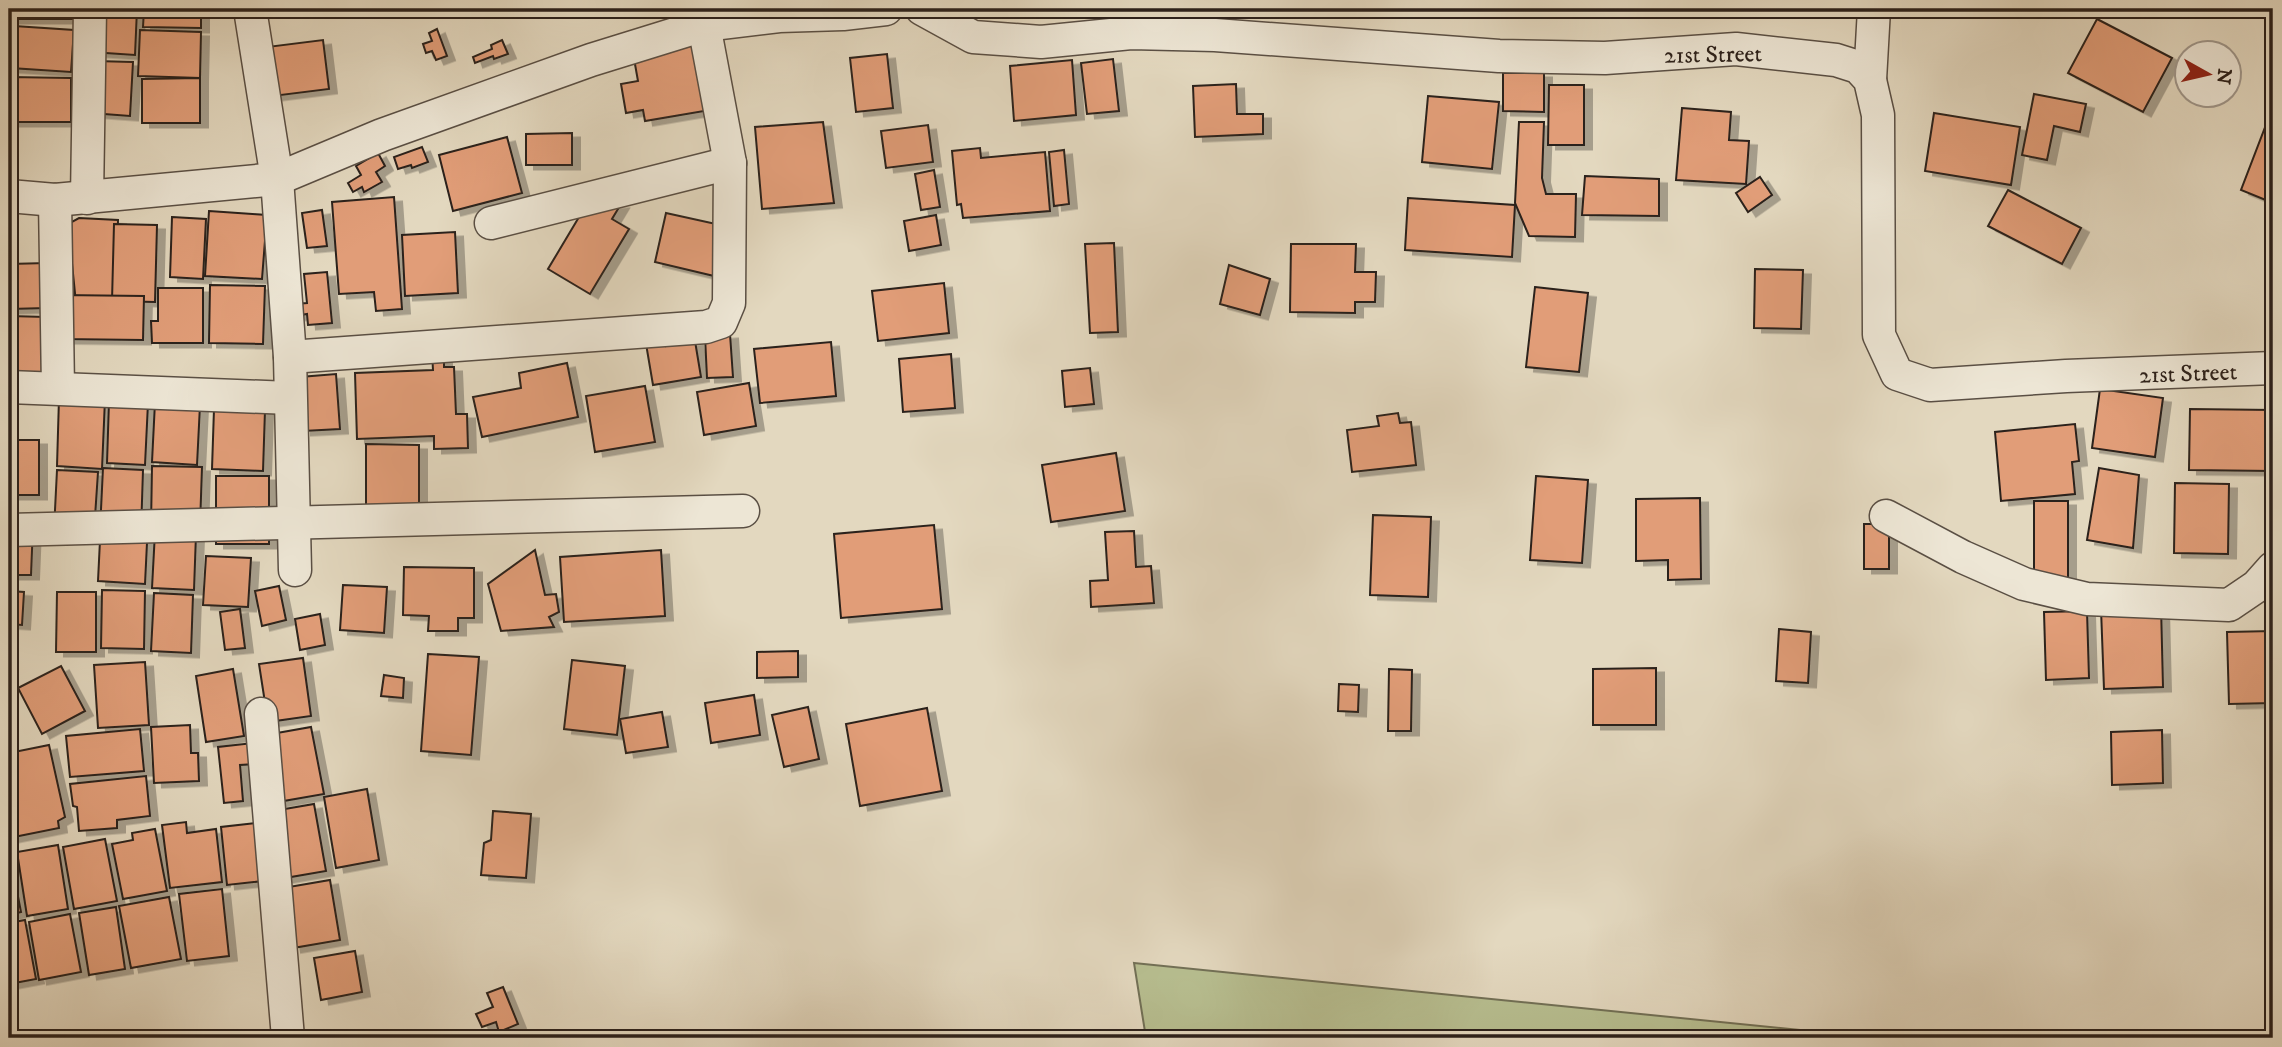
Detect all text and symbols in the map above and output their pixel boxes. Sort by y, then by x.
north arrow [2174,38,2244,108]
street label: 21st Street [1664,39,1763,71]
text: N [2211,67,2236,86]
street label: 21st Street [2138,357,2238,391]

